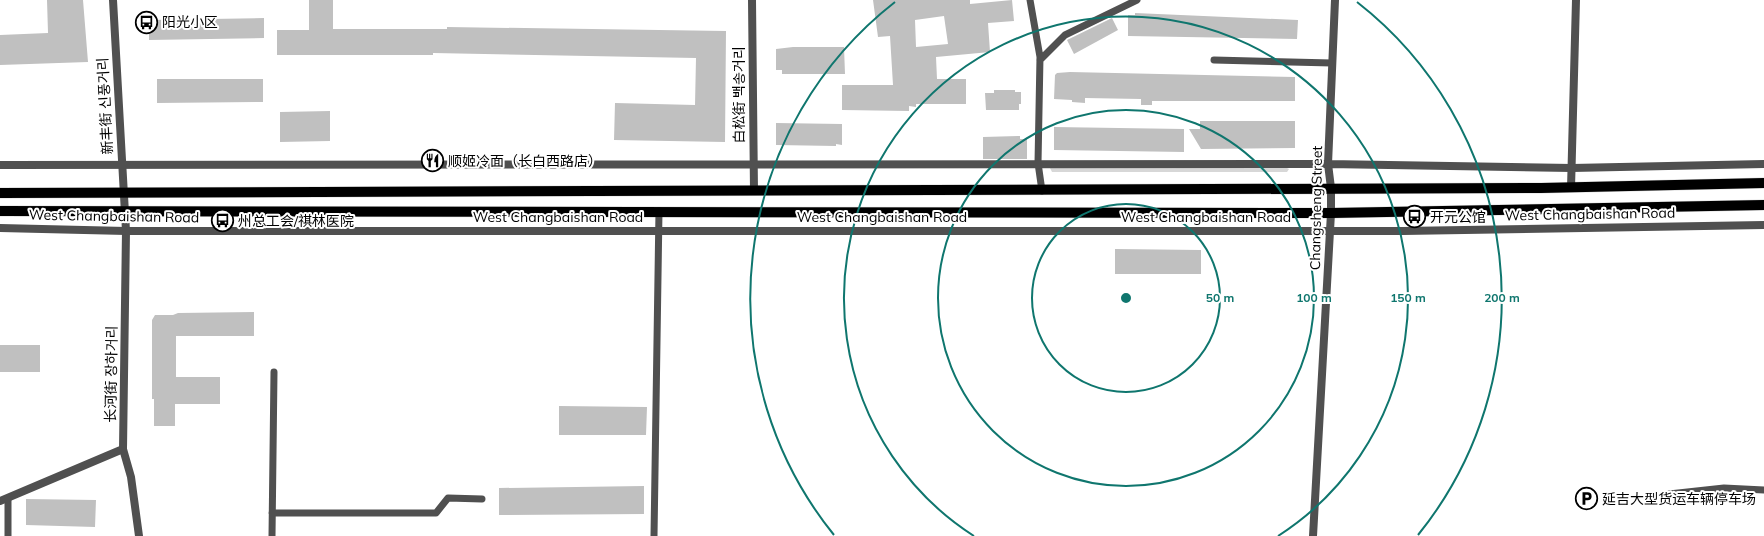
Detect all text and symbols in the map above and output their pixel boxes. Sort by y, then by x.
bus stop icon: 阳光小区 [133,9,159,35]
place label: 阳光小区 [162,13,218,31]
street label: 白松街 백송거리 [730,46,748,144]
street label: 新丰街 신풍거리 [93,57,117,155]
street label: Changsheng Street [1306,145,1326,270]
restaurant icon: 顺姬冷面（长白西路店） [419,148,445,174]
place label: 顺姬冷面（长白西路店） [448,152,602,170]
bus stop icon: 开元公馆 [1402,204,1428,230]
street label: West Changbaishan Road [1505,204,1675,224]
street label: West Changbaishan Road [29,206,199,226]
bus stop icon: 州总工会/祺林医院 [209,208,235,234]
street label: West Changbaishan Road [473,208,643,226]
street label: West Changbaishan Road [797,208,967,226]
street label: West Changbaishan Road [1121,208,1291,226]
place label: 开元公馆 [1430,208,1486,226]
place label: 州总工会/祺林医院 [238,212,354,230]
text: 50 m [1206,290,1234,305]
text: 100 m [1296,290,1332,305]
text: 150 m [1390,290,1426,305]
text: 200 m [1484,290,1520,305]
centre of rings [1119,291,1133,305]
street label: 长河街 장하거리 [101,325,121,423]
parking icon: 延吉大型货运车辆停车场 [1574,486,1600,512]
place label: 延吉大型货运车辆停车场 [1602,490,1756,508]

